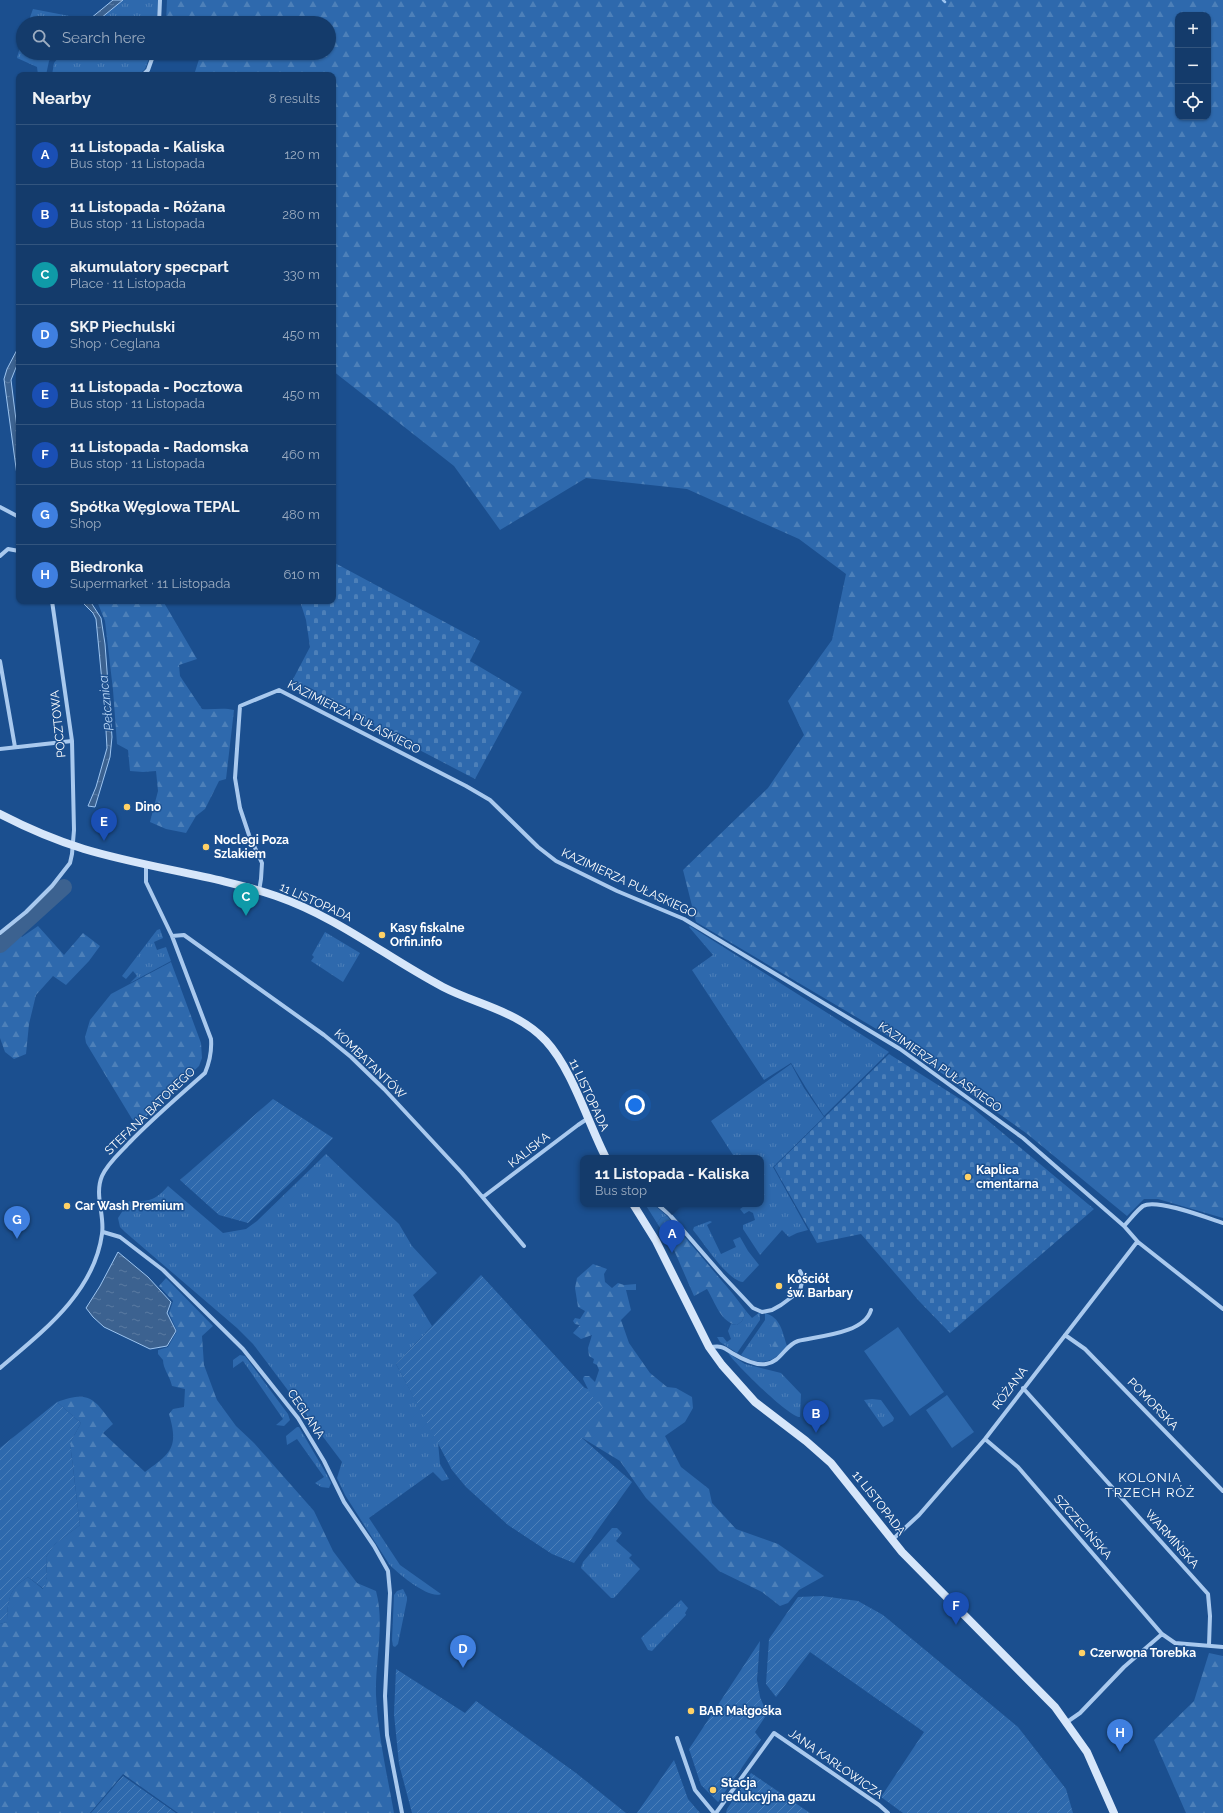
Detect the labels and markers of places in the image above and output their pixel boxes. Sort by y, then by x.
place label: Dino [135,800,161,814]
marker: Dino [122,802,132,812]
pin: E [91,808,117,841]
place label: Noclegi Poza Szlakiem [214,833,289,861]
marker: Noclegi Poza Szlakiem [201,842,211,852]
pin: C [233,883,259,916]
place label: Kasy fiskalne Orfin.info [390,921,464,949]
marker: Kasy fiskalne Orfin.info [377,930,387,940]
place label: Kaplica cmentarna [976,1163,1039,1191]
marker: Kaplica cmentarna [963,1172,973,1182]
place label: Car Wash Premium [75,1199,184,1213]
marker: Car Wash Premium [62,1201,72,1211]
pin: G [4,1206,30,1239]
pin: A [659,1220,685,1253]
place label: Kościół św. Barbary [787,1272,853,1300]
marker: Kościół św. Barbary [774,1281,784,1291]
pin: B [803,1400,829,1433]
pin: F [943,1592,969,1625]
pin: D [450,1635,476,1668]
place label: Czerwona Torebka [1090,1646,1196,1660]
marker: Czerwona Torebka [1077,1648,1087,1658]
place label: BAR Małgośka [699,1704,782,1718]
marker: BAR Małgośka [686,1706,696,1716]
pin: H [1107,1719,1133,1752]
place label: Stacja redukcyjna gazu [721,1776,816,1804]
marker: Stacja redukcyjna gazu [708,1785,718,1795]

